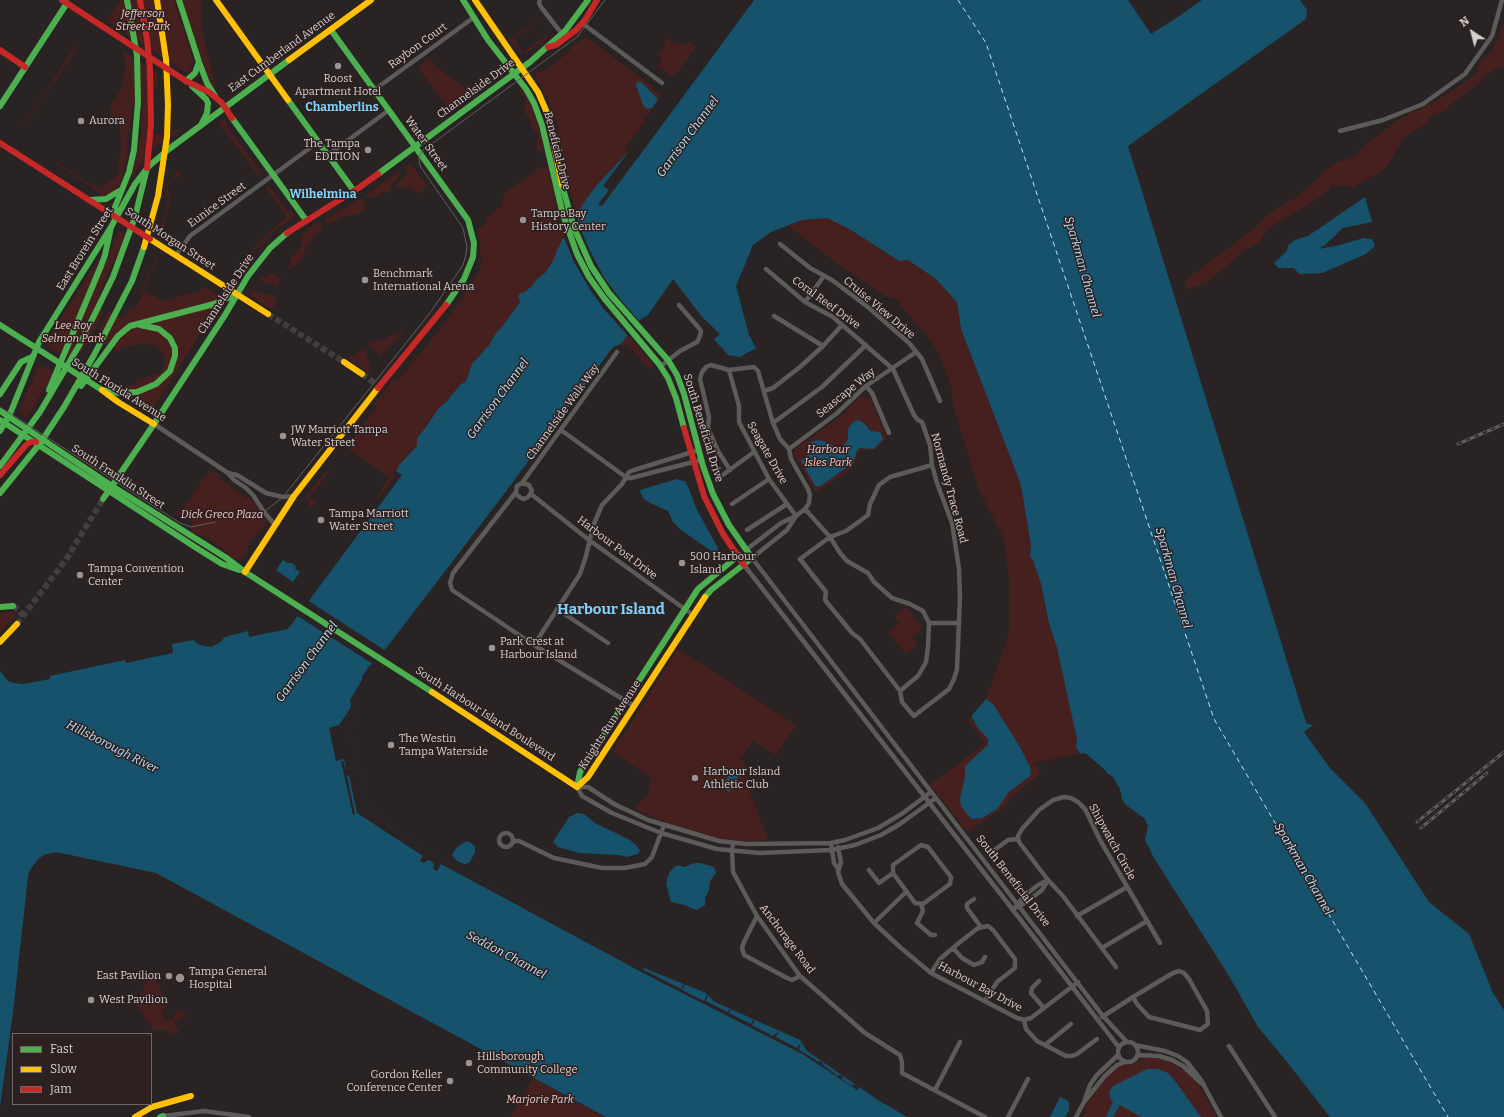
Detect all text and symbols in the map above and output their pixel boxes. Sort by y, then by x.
park label: Jefferson Street Park [116,7,170,33]
street label: East Cumberland Avenue [226,9,338,95]
north arrow [1452,12,1492,52]
text: N [1457,14,1472,30]
street label: Raybon Court [386,20,450,72]
street label: Channelside Drive [434,56,518,122]
marker: Roost Apartment Hotel [333,61,343,71]
place label: Roost Apartment Hotel [295,72,381,98]
water label: Garrison Channel [654,94,722,180]
district label: Chamberlins [305,101,379,115]
street label: Beneficial Drive [541,110,573,192]
place label: Aurora [89,114,125,128]
street label: Water Street [402,114,450,174]
marker: Aurora [76,116,86,126]
place label: The Tampa EDITION [304,137,360,163]
marker: The Tampa EDITION [363,145,373,155]
street label: Eunice Street [185,180,249,230]
district label: Wilhelmina [290,188,356,202]
street label: East Brorein Street [54,205,116,293]
street label: South Morgan Street [122,205,218,273]
place label: Tampa Bay History Center [531,207,606,233]
marker: Tampa Bay History Center [518,215,528,225]
water label: Sparkman Channel [1061,215,1103,319]
street label: Channelside Drive [195,251,257,337]
place label: Benchmark International Arena [373,267,474,293]
street label: Coral Reef Drive [789,274,863,332]
street label: Cruise View Drive [840,274,918,342]
marker: Benchmark International Arena [360,275,370,285]
park label: Lee Roy Selmon Park [42,319,104,345]
street label: South Florida Avenue [69,355,169,425]
water label: Garrison Channel [464,356,532,442]
street label: Channelside Walk Way [524,361,602,463]
street label: Seascape Way [814,365,878,421]
street label: South Beneficial Drive [680,372,726,484]
street label: Seagate Drive [744,420,790,486]
place label: JW Marriott Tampa Water Street [291,423,388,449]
marker: JW Marriott Tampa Water Street [278,431,288,441]
street label: Normandy Trace Road [928,431,970,545]
street label: South Franklin Street [69,442,167,512]
park label: Harbour Isles Park [804,443,852,469]
place label: Tampa Marriott Water Street [329,507,409,533]
park label: Dick Greco Plaza [181,508,263,522]
street label: Harbour Post Drive [574,514,660,582]
marker: Tampa Marriott Water Street [316,515,326,525]
water label: Sparkman Channel [1152,526,1194,630]
place label: 500 Harbour Island [690,550,756,576]
marker: 500 Harbour Island [677,558,687,568]
place label: Tampa Convention Center [88,562,184,588]
marker: Tampa Convention Center [75,570,85,580]
district label: Harbour Island [557,601,665,619]
water label: Garrison Channel [273,619,341,705]
place label: Park Crest at Harbour Island [500,635,577,661]
marker: Park Crest at Harbour Island [487,643,497,653]
street label: South Harbour Island Boulevard [413,664,557,764]
street label: Knights Run Avenue [576,678,644,772]
water label: Hillsborough River [64,718,160,776]
place label: The Westin Tampa Waterside [399,732,488,758]
marker: The Westin Tampa Waterside [386,740,396,750]
place label: Harbour Island Athletic Club [703,765,780,791]
marker: Harbour Island Athletic Club [690,773,700,783]
street label: Shipwatch Circle [1086,802,1138,882]
water label: Sparkman Channel [1271,820,1335,918]
street label: South Beneficial Drive [973,832,1053,930]
street label: Anchorage Road [757,902,817,976]
water label: Seddon Channel [464,928,548,982]
street label: Harbour Bay Drive [936,959,1024,1015]
place label: Tampa General Hospital [189,965,267,991]
place label: East Pavilion [96,969,161,983]
marker: East Pavilion [164,971,174,981]
marker: Tampa General Hospital [174,972,186,984]
place label: West Pavilion [99,993,168,1007]
marker: West Pavilion [86,995,96,1005]
legend [12,1033,152,1105]
text: Fast [50,1042,73,1056]
place label: Hillsborough Community College [477,1050,578,1076]
marker: Hillsborough Community College [464,1058,474,1068]
text: Slow [50,1062,77,1076]
place label: Gordon Keller Conference Center [346,1068,442,1094]
marker: Gordon Keller Conference Center [445,1076,455,1086]
text: Jam [50,1082,72,1096]
park label: Marjorie Park [506,1093,574,1107]

